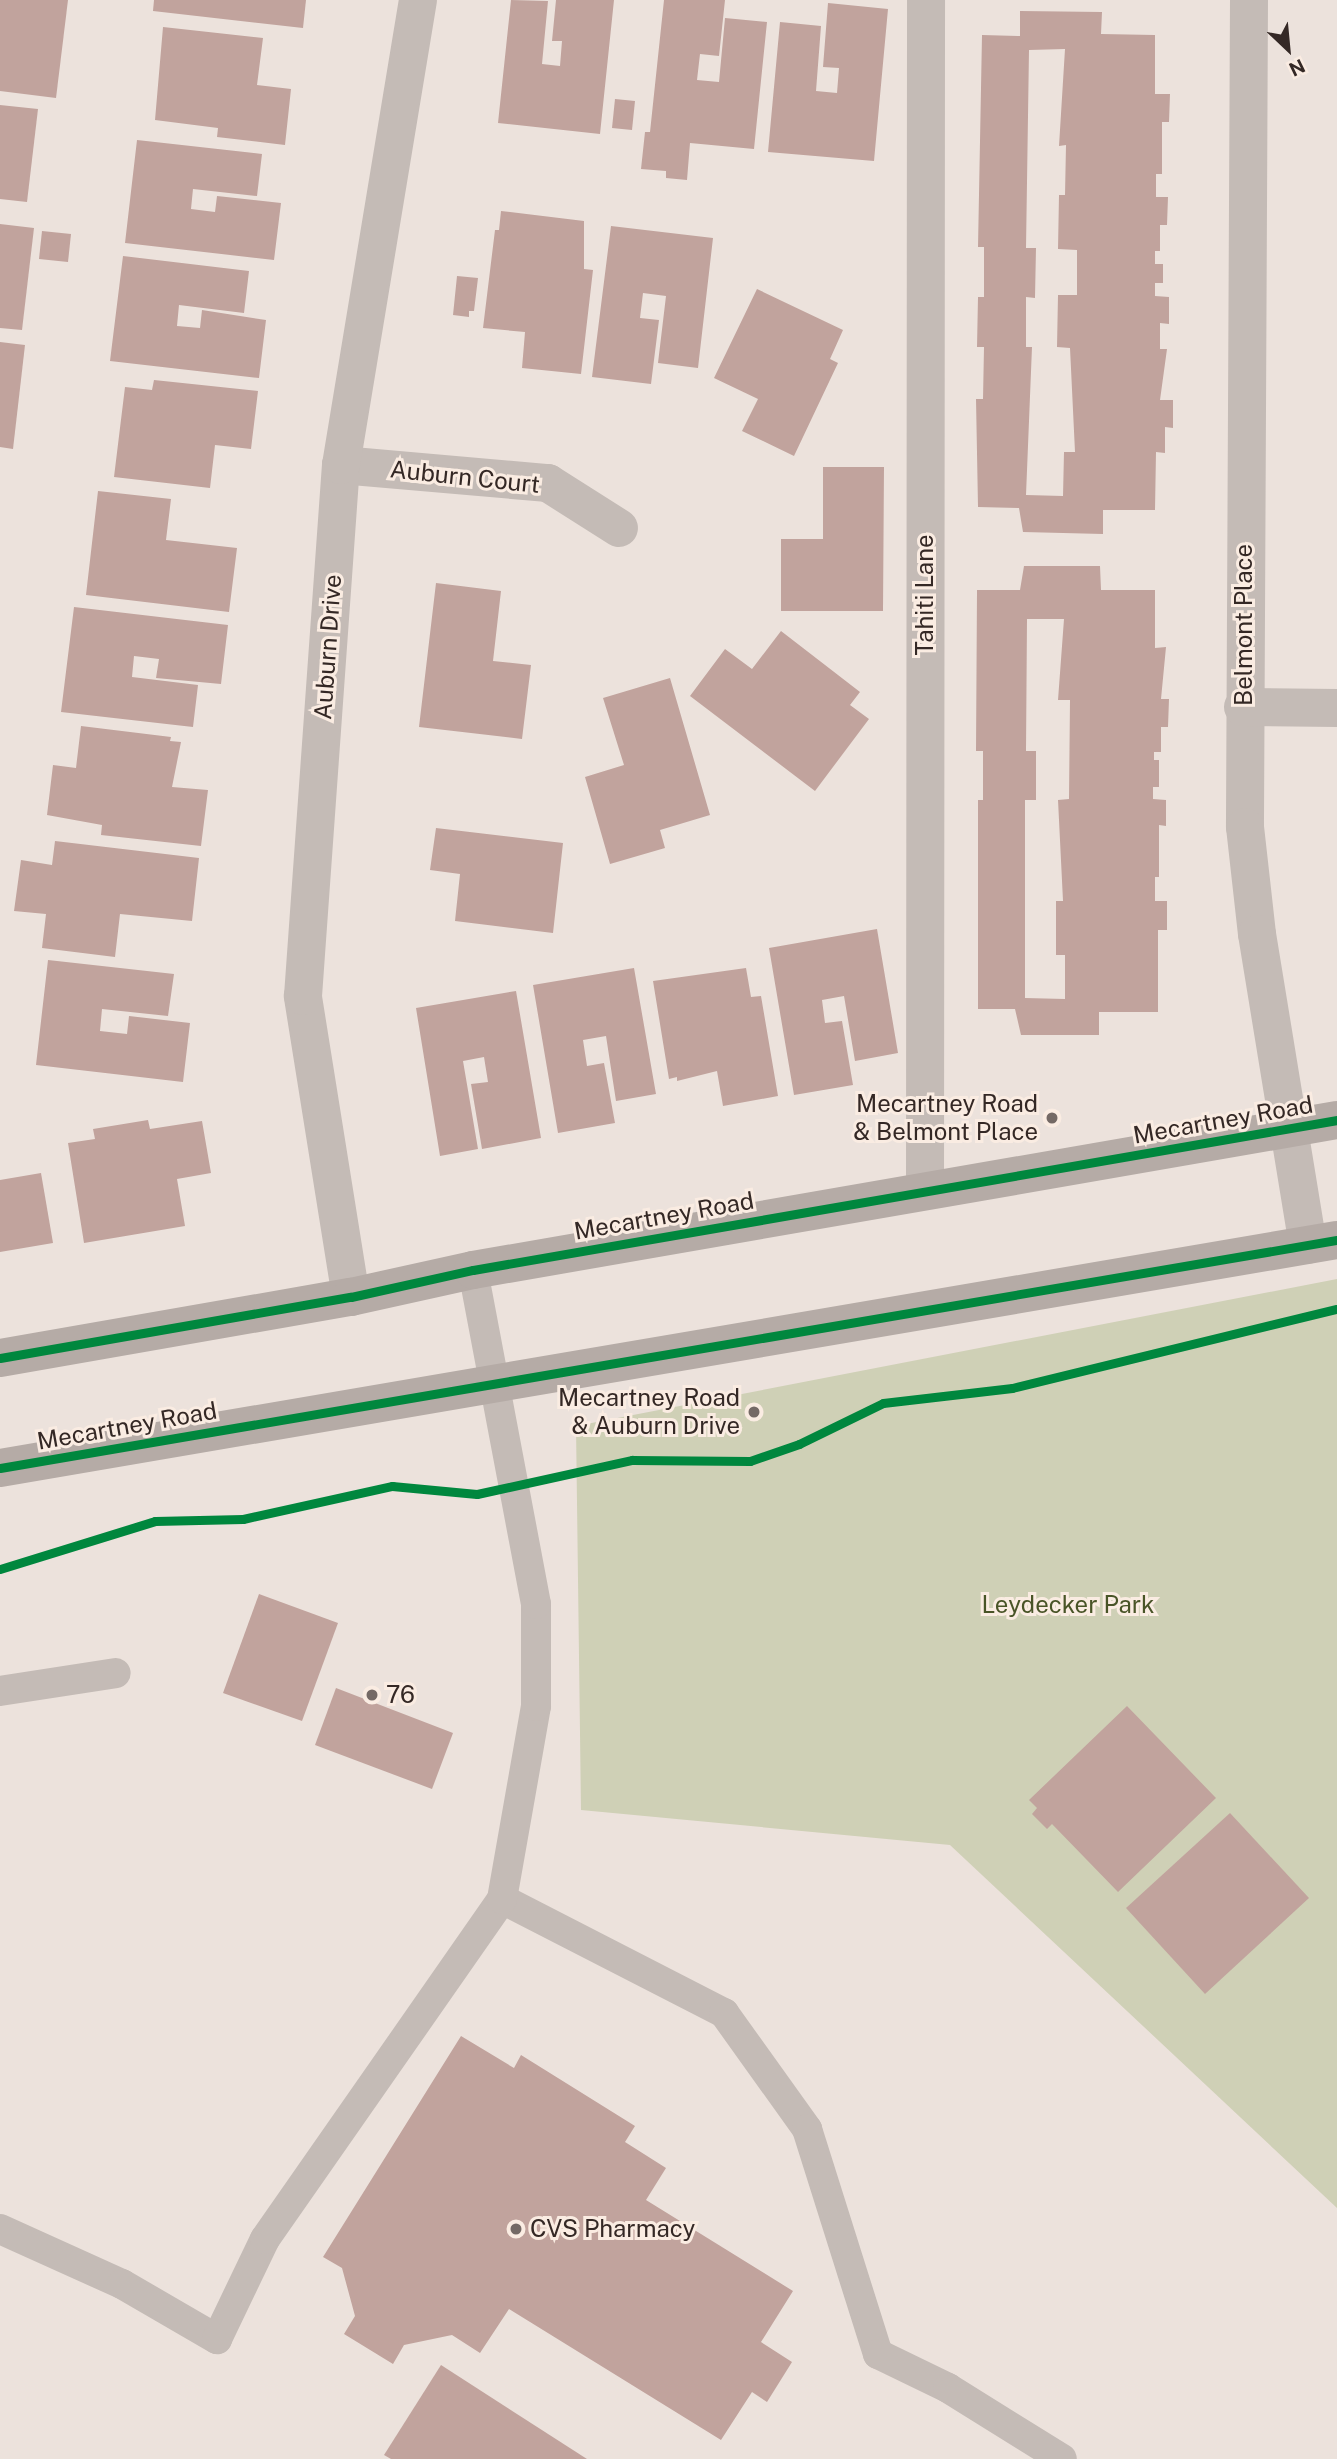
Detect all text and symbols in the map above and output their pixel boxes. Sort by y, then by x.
north arrow [1253,14,1323,84]
text: N [1286,55,1309,81]
street label: Auburn Court [388,455,542,499]
street label: Tahiti Lane [911,534,939,656]
street label: Belmont Place [1230,544,1258,706]
street label: Auburn Drive [309,573,347,721]
place label: Mecartney Road & Belmont Place [853,1090,1038,1146]
street label: Mecartney Road [1131,1090,1315,1150]
marker: Mecartney Road & Belmont Place [1044,1110,1060,1126]
street label: Mecartney Road [572,1186,756,1246]
place label: Mecartney Road & Auburn Drive [558,1384,740,1440]
street label: Mecartney Road [35,1396,219,1456]
marker: Mecartney Road & Auburn Drive [746,1404,762,1420]
park label: Leydecker Park [981,1591,1155,1619]
place label: 76 [386,1681,415,1709]
marker: 76 [364,1687,380,1703]
place label: CVS Pharmacy [530,2215,695,2243]
marker: CVS Pharmacy [508,2221,524,2237]

